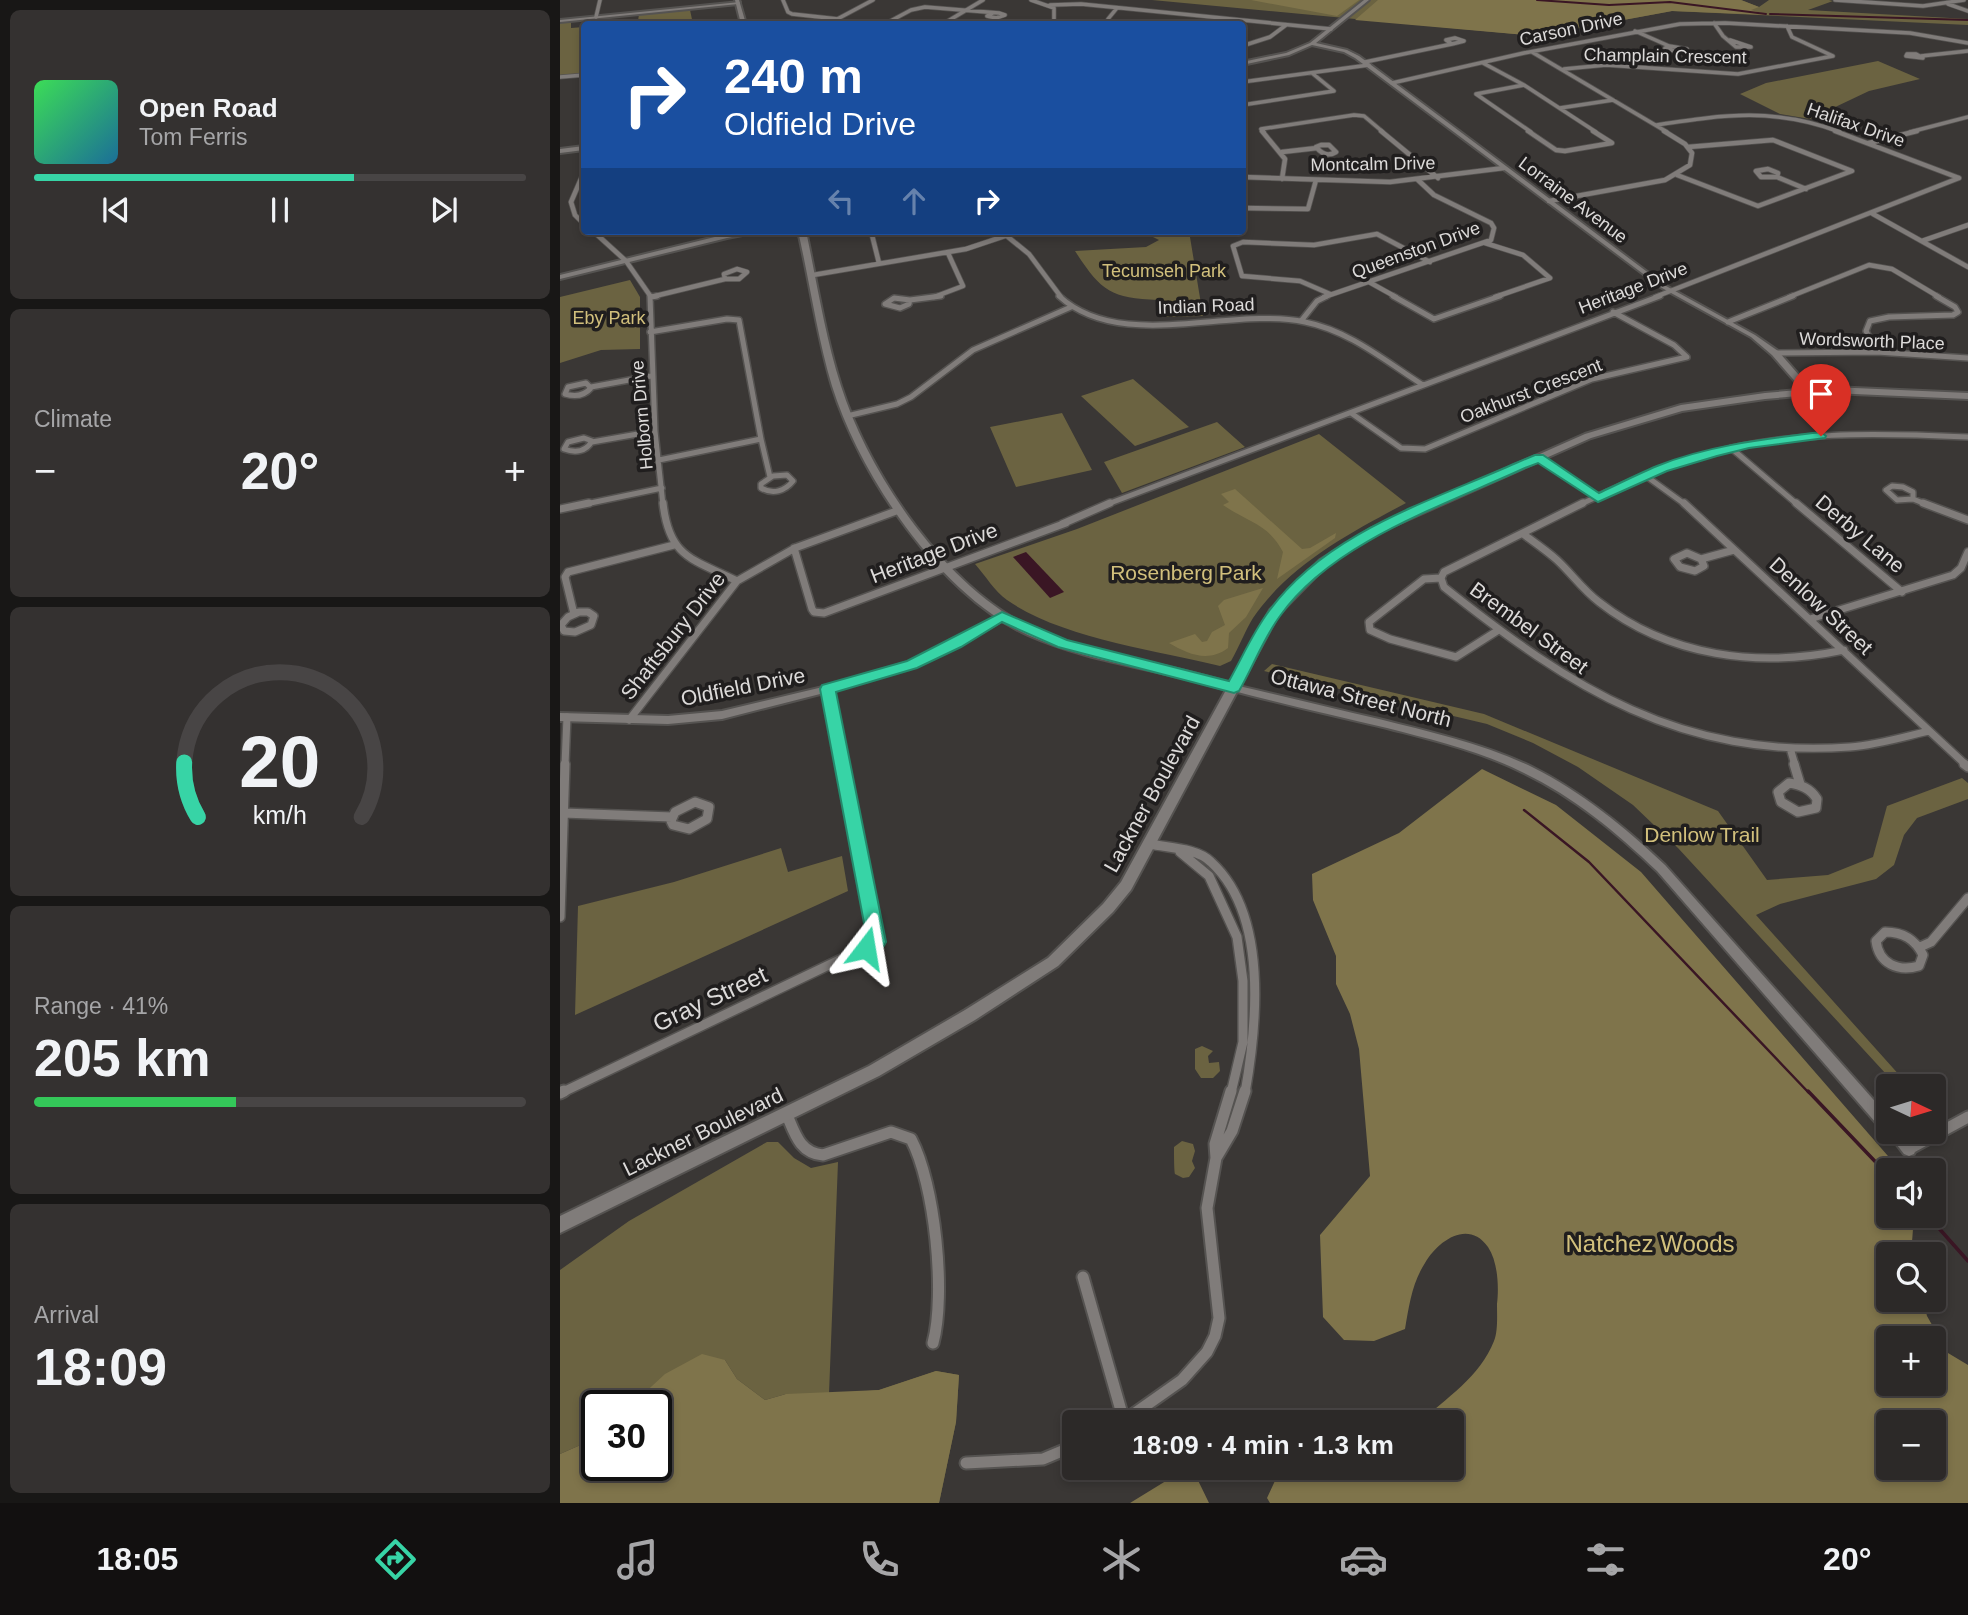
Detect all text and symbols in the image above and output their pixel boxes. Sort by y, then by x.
street label: Carson Drive [1518,8,1624,50]
street label: Champlain Crescent [1583,45,1747,67]
icon: right [609,49,700,140]
text: 240 m [724,49,863,103]
text: Open Road [139,93,278,123]
street label: Halifax Drive [1805,99,1907,151]
text: Oldfield Drive [724,106,916,142]
text: Tom Ferris [139,124,248,150]
street label: Montcalm Drive [1310,153,1436,175]
street label: Lorraine Avenue [1515,153,1631,247]
icon: left [822,182,860,220]
icon: ahead [895,182,933,220]
icon: right [968,182,1006,220]
icon: previous [97,191,135,229]
icon: pause [261,191,299,229]
icon: next [425,191,463,229]
street label: Queenston Drive [1349,218,1483,282]
street label: Heritage Drive [1576,258,1690,318]
park label: Tecumseh Park [1102,261,1227,281]
street label: Indian Road [1157,294,1255,318]
park label: Eby Park [572,308,647,328]
street label: Wordsworth Place [1799,328,1945,354]
street label: Oakhurst Crescent [1457,355,1605,427]
street label: Holborn Drive [627,359,657,471]
pin [1791,364,1851,436]
icon: arrive [1802,375,1840,413]
text: Climate [34,406,112,432]
text: 20° [241,442,319,500]
text: − [34,450,56,492]
text: + [504,450,526,492]
street label: Derby Lane [1811,490,1909,577]
street label: Heritage Drive [867,518,1001,587]
street label: Denlow Street [1765,552,1878,659]
park label: Rosenberg Park [1110,561,1262,584]
street label: Shaftsbury Drive [616,567,729,704]
street label: Brembel Street [1466,577,1593,678]
street label: Oldfield Drive [679,663,807,710]
street label: Ottawa Street North [1268,664,1454,731]
street label: Lackner Boulevard [1099,712,1204,876]
text: 20 [240,722,320,803]
text: km/h [253,801,307,829]
park label: Denlow Trail [1644,823,1760,846]
position arrow [829,911,903,985]
street label: Gray Street [648,960,771,1037]
text: Range · 41% [34,993,168,1019]
text: 205 km [34,1029,210,1087]
north arrow [1876,1074,1946,1144]
map controls [1876,1074,1946,1480]
street label: Lackner Boulevard [619,1083,787,1180]
button: sound [1876,1158,1946,1228]
park label: Natchez Woods [1566,1230,1734,1257]
button: search [1876,1242,1946,1312]
text: Arrival [34,1302,99,1328]
button: + [1876,1326,1946,1396]
text: 18:09 [34,1338,167,1396]
speed limit sign: 30 [581,1390,672,1481]
button: − [1876,1410,1946,1480]
text: 18:09 · 4 min · 1.3 km [1132,1430,1394,1460]
icon: directions [371,1535,420,1584]
icon: music [613,1535,662,1584]
icon: phone [855,1535,904,1584]
icon: climate [1097,1535,1146,1584]
icon: car [1339,1535,1388,1584]
icon: filters [1581,1535,1630,1584]
text: 18:05 [96,1541,178,1577]
text: 20° [1823,1541,1872,1577]

